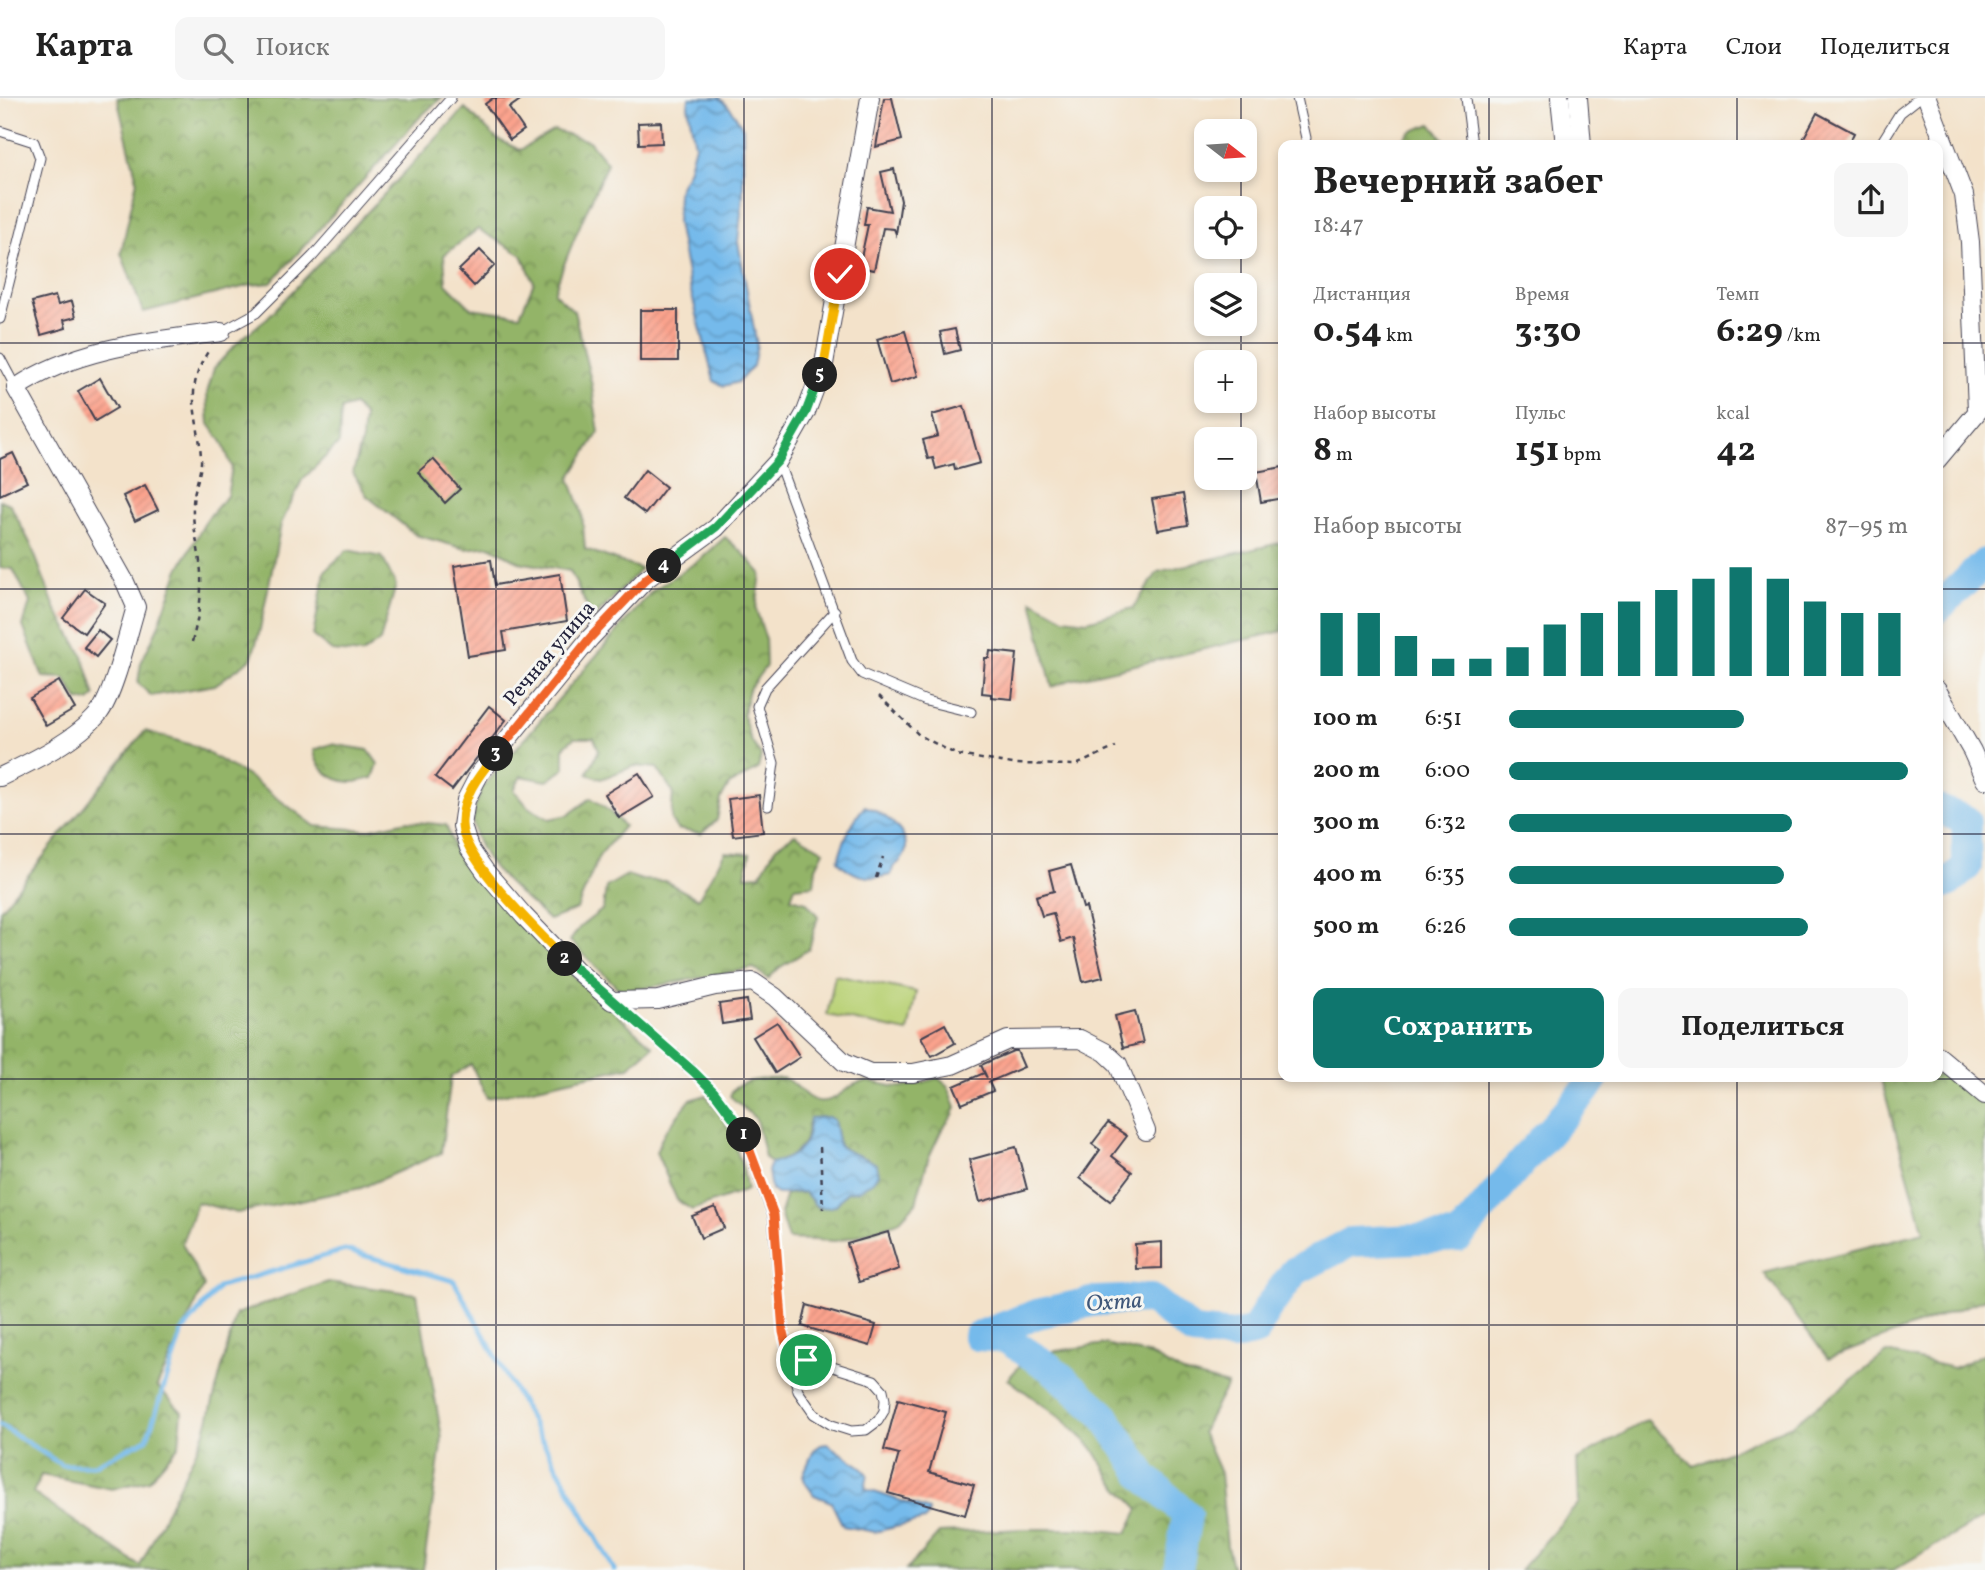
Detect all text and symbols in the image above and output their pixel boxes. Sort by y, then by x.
search box [175,17,665,80]
text: Карта [35,25,133,71]
icon: search [199,29,237,67]
text: Поиск [255,30,330,66]
text: Карта [1623,31,1688,65]
text: Слои [1726,31,1782,65]
text: Поделиться [1820,31,1950,65]
north arrow [1194,119,1256,182]
map controls [1194,119,1257,490]
text: Вечерний забег [1313,157,1603,210]
button: share [1834,163,1908,237]
button: locate [1194,196,1257,259]
text: 18:47 [1313,210,1364,242]
pin [810,244,870,304]
icon: check [821,255,859,293]
button: layers [1194,273,1257,336]
text: Дистанция [1313,282,1411,308]
text: Время [1515,282,1569,308]
text: Темп [1716,282,1759,308]
text: 0.54 [1313,308,1382,356]
text: 3:30 [1515,308,1581,356]
text: 6:29 [1716,308,1783,356]
text: km [1382,323,1413,349]
text: /km [1783,323,1821,349]
button: + [1194,350,1257,413]
pin: 5 [802,358,838,392]
text: 5 [815,361,824,387]
text: Набор высоты [1313,401,1436,427]
text: Пульс [1515,401,1566,427]
text: kcal [1716,401,1750,427]
button: − [1194,427,1257,490]
text: 8 [1313,427,1332,475]
text: 151 [1515,427,1560,475]
text: 42 [1716,427,1756,475]
text: m [1332,442,1353,468]
text: bpm [1560,442,1602,468]
text: Набор высоты [1313,511,1462,543]
text: 87–95 m [1825,511,1908,543]
pin: 4 [646,548,682,584]
text: 4 [658,552,669,578]
street label: Речная улица [497,595,603,713]
text: 100 m [1313,703,1378,735]
text: 6:51 [1425,703,1462,735]
pin: 3 [478,736,514,772]
text: 3 [491,740,500,766]
text: 200 m [1313,755,1380,787]
text: 6:00 [1425,755,1470,787]
text: 300 m [1313,807,1380,839]
text: 6:32 [1425,807,1466,839]
text: 400 m [1313,859,1382,891]
text: 6:35 [1425,859,1465,891]
text: 500 m [1313,911,1379,943]
text: 6:26 [1425,911,1466,943]
pin: 2 [548,942,582,976]
text: 2 [560,945,569,971]
button: Сохранить [1313,988,1604,1068]
button: Поделиться [1618,988,1908,1068]
pin: 1 [726,1118,762,1152]
text: 1 [740,1121,747,1147]
water label: Охта [1085,1285,1143,1321]
pin [776,1330,836,1390]
icon: arrive [787,1341,825,1379]

